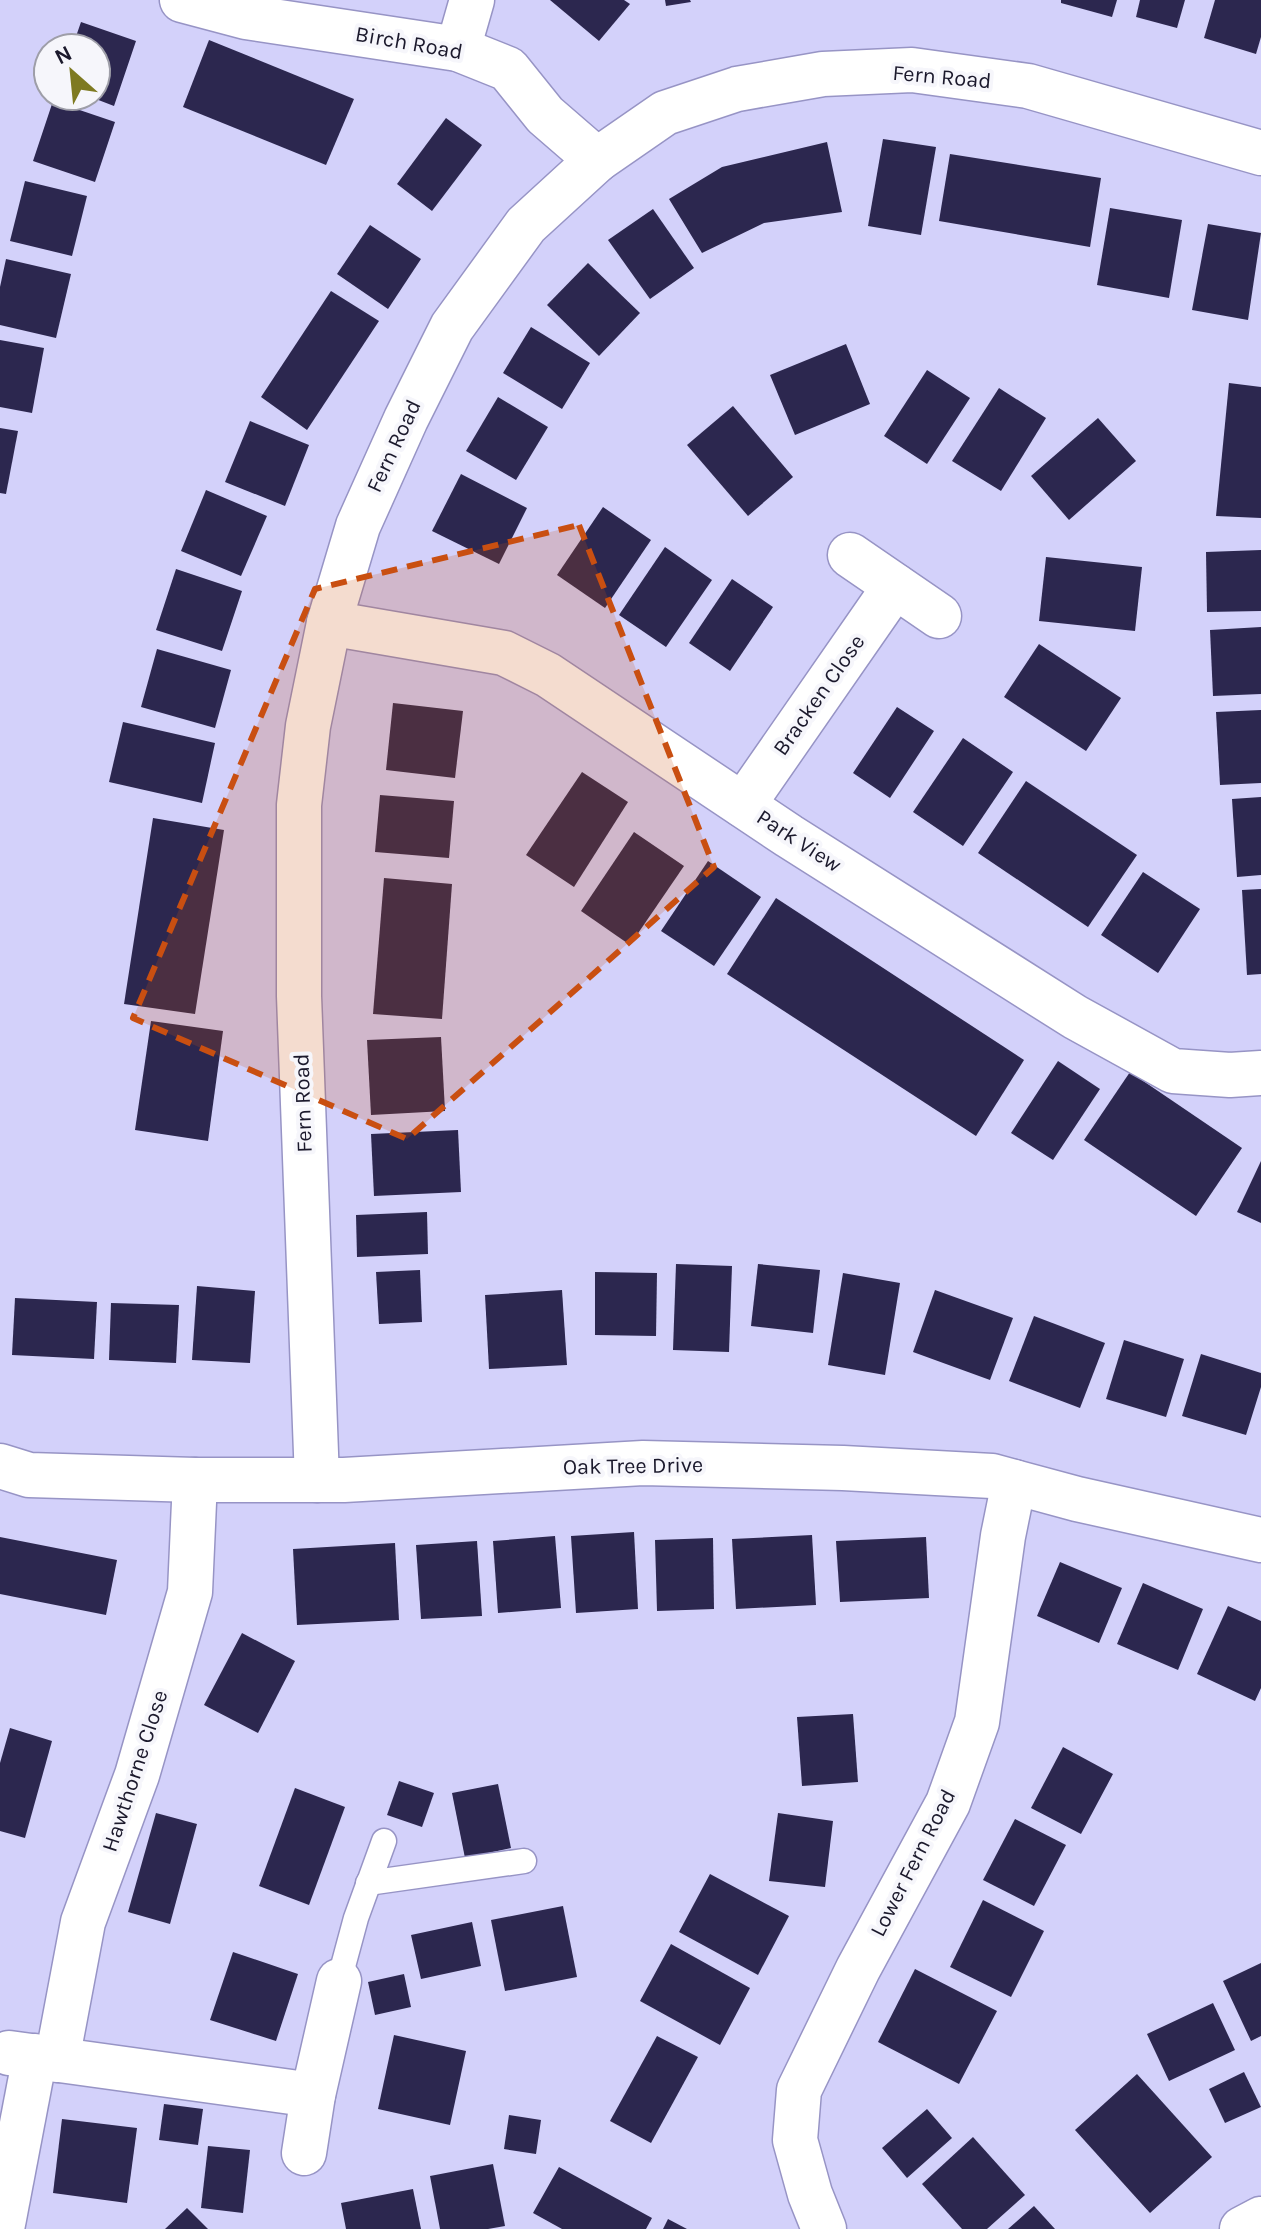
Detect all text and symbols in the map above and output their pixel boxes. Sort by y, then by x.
street label: Birch Road [353,21,465,65]
north arrow [32,32,112,112]
text: N [50,40,76,70]
street label: Fern Road [891,60,993,94]
street label: Fern Road [361,396,427,496]
street label: Bracken Close [768,629,870,761]
street label: Park View [752,804,846,878]
street label: Fern Road [288,1053,318,1153]
street label: Oak Tree Drive [563,1452,703,1480]
street label: Hawthorne Close [97,1687,173,1855]
street label: Lower Fern Road [865,1785,961,1941]

